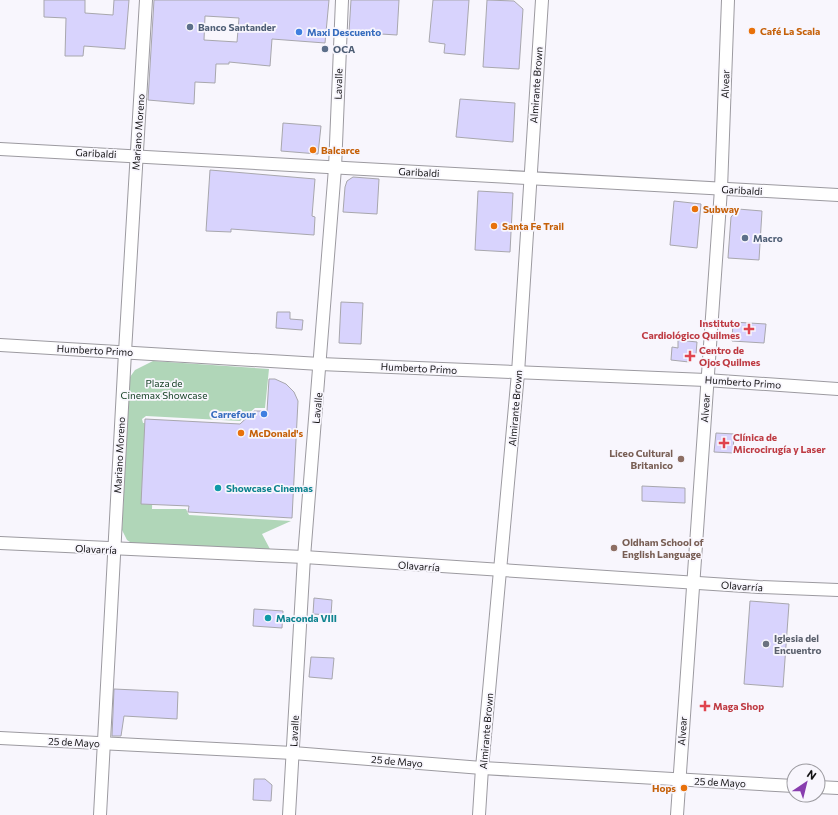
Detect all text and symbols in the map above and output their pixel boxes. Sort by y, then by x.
place label: Banco Santander [198,21,276,33]
marker: Banco Santander [185,22,195,32]
place label: Café La Scala [760,25,820,37]
place label: Maxi Descuento [307,26,381,38]
marker: Café La Scala [747,26,757,36]
marker: Maxi Descuento [294,27,304,37]
place label: OCA [333,43,355,55]
marker: OCA [320,44,330,54]
street label: Almirante Brown [527,46,545,124]
street label: Lavalle [331,68,345,100]
street label: Alvear [718,69,732,99]
street label: Mariano Moreno [129,93,147,171]
place label: Balcarce [321,144,360,156]
marker: Balcarce [308,145,318,155]
street label: Garibaldi [75,146,117,160]
street label: Garibaldi [398,165,440,179]
street label: Garibaldi [721,183,763,197]
place label: Subway [703,203,740,215]
marker: Subway [690,204,700,214]
place label: Santa Fe Trail [502,220,564,232]
marker: Santa Fe Trail [489,221,499,231]
place label: Macro [753,232,783,244]
marker: Macro [740,233,750,243]
place label: Instituto Cardiológico Quilmes [642,317,740,341]
marker: Instituto Cardiológico Quilmes [743,323,755,335]
street label: Humberto Primo [57,342,134,358]
place label: Centro de Ojos Quilmes [699,344,761,368]
marker: Centro de Ojos Quilmes [684,350,696,362]
street label: Humberto Primo [381,360,458,376]
street label: Almirante Brown [506,369,524,447]
street label: Humberto Primo [704,373,782,391]
park label: Plaza de Cinemax Showcase [121,377,207,401]
street label: Lavalle [310,392,324,424]
street label: Alvear [698,393,712,423]
place label: Carrefour [211,408,256,420]
marker: Carrefour [259,409,269,419]
street label: Mariano Moreno [111,416,127,493]
place label: McDonald's [249,427,304,439]
marker: McDonald's [236,428,246,438]
place label: Clínica de Microcirugía y Laser [733,431,826,455]
marker: Clínica de Microcirugía y Laser [718,437,730,449]
place label: Liceo Cultural Britanico [609,447,673,471]
marker: Liceo Cultural Britanico [676,454,686,464]
place label: Showcase Cinemas [226,482,313,494]
marker: Showcase Cinemas [213,483,223,493]
place label: Oldham School of English Language [622,536,705,560]
street label: Olavarría [75,542,117,556]
marker: Oldham School of English Language [609,543,619,553]
street label: Olavarría [398,559,440,573]
street label: Olavarría [721,579,763,593]
place label: Maconda VIII [276,612,337,624]
marker: Maconda VIII [263,613,273,623]
place label: Iglesia del Encuentro [774,632,822,656]
marker: Iglesia del Encuentro [761,639,771,649]
street label: Almirante Brown [477,692,495,770]
place label: Maga Shop [713,700,764,712]
marker: Maga Shop [700,701,710,711]
street label: Lavalle [287,715,301,747]
street label: Alvear [675,716,689,746]
street label: 25 de Mayo [48,735,100,749]
street label: 25 de Mayo [371,753,423,769]
north arrow [786,763,826,803]
text: N [805,767,819,782]
street label: 25 de Mayo [694,775,746,789]
place label: Hops [652,782,676,794]
marker: Hops [679,783,689,793]

